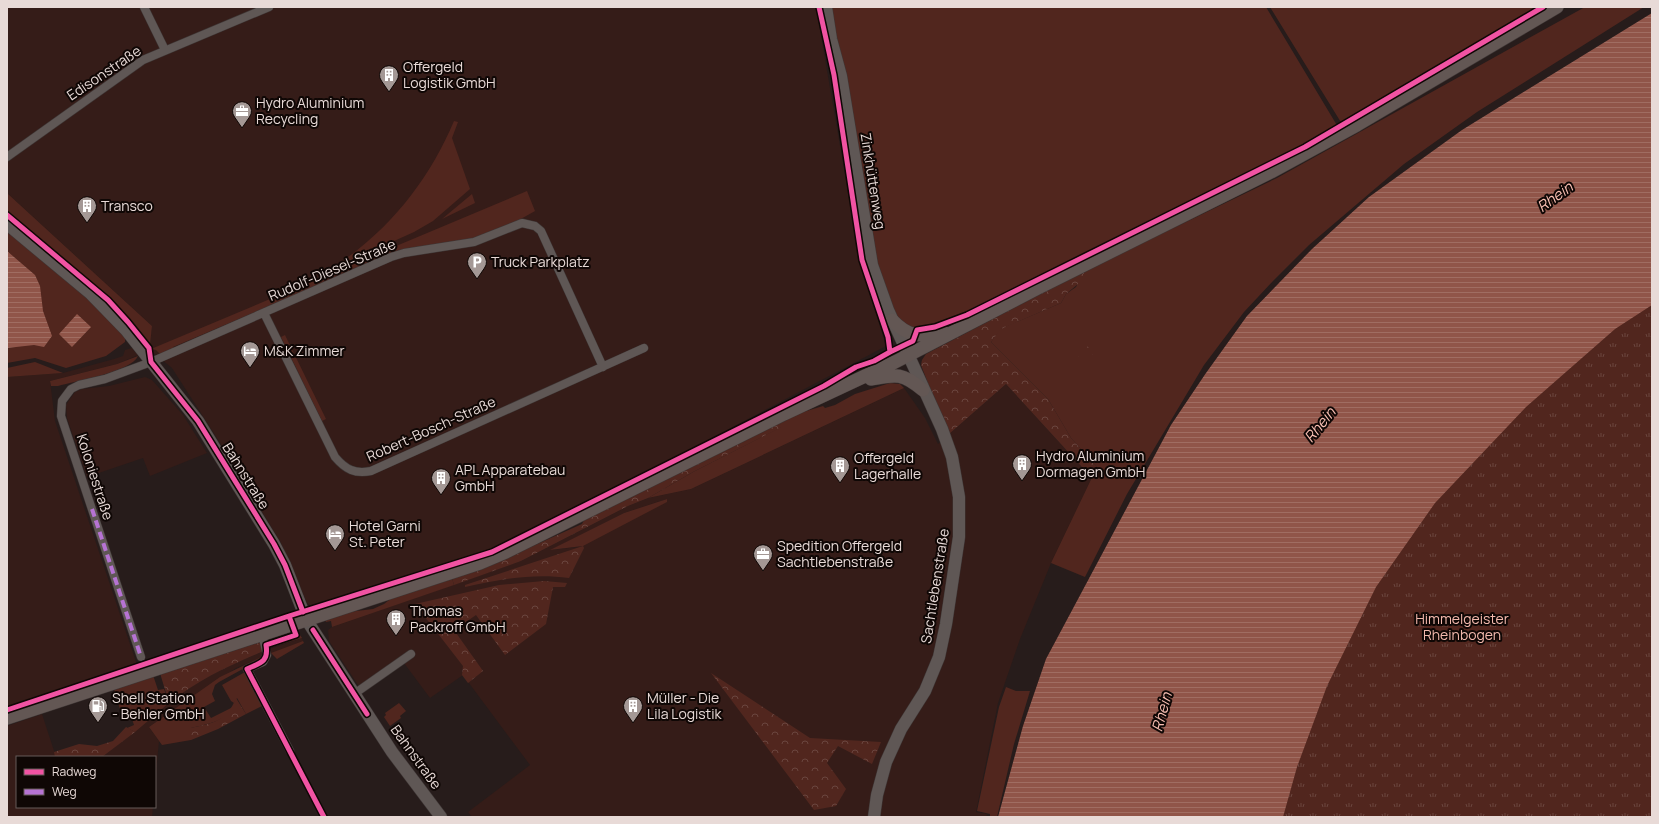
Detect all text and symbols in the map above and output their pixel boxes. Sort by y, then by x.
street label: Edisonstraße [63,41,144,104]
place label: Offergeld Logistik GmbH [403,57,496,92]
building icon: Offergeld Logistik GmbH [378,64,400,92]
place label: Hydro Aluminium Recycling [256,93,364,128]
office icon: Hydro Aluminium Recycling [231,100,253,128]
street label: Zinkhüttenweg [856,131,890,230]
water label: Rhein [1533,176,1578,217]
building icon: Transco [76,195,98,223]
place label: Transco [101,196,153,215]
street label: Rudolf-Diesel-Straße [265,234,398,305]
parking icon: Truck Parkplatz [466,251,488,279]
place label: Truck Parkplatz [491,252,590,271]
hotel icon: M&K Zimmer [239,340,261,368]
place label: M&K Zimmer [264,341,345,360]
street label: Robert-Bosch-Straße [363,391,498,466]
water label: Rhein [1299,402,1341,447]
street label: Koloniestraße [73,431,118,522]
street label: Bahnstraße [218,439,274,513]
place label: Hydro Aluminium Dormagen GmbH [1036,446,1145,481]
place label: Offergeld Lagerhalle [854,448,921,483]
building icon: Hydro Aluminium Dormagen GmbH [1011,453,1033,481]
building icon: Offergeld Lagerhalle [829,455,851,483]
place label: APL Apparatebau GmbH [455,460,565,495]
building icon: APL Apparatebau GmbH [430,467,452,495]
place label: Hotel Garni St. Peter [349,516,421,551]
hotel icon: Hotel Garni St. Peter [324,523,346,551]
street label: Sachtlebenstraße [916,527,953,645]
place label: Spedition Offergeld Sachtlebenstraße [777,536,902,571]
office icon: Spedition Offergeld Sachtlebenstraße [752,543,774,571]
place label: Thomas Packroff GmbH [410,601,505,636]
building icon: Thomas Packroff GmbH [385,608,407,636]
park label: Himmelgeister Rheinbogen [1415,609,1509,644]
place label: Shell Station - Behler GmbH [112,688,205,723]
place label: Müller - Die Lila Logistik [647,688,722,723]
water label: Rhein [1146,689,1177,734]
fuel station icon: Shell Station - Behler GmbH [87,695,109,723]
building icon: Müller - Die Lila Logistik [622,695,644,723]
street label: Bahnstraße [387,721,446,793]
legend [16,756,156,808]
text: Radweg [52,763,96,780]
text: Weg [52,783,77,800]

